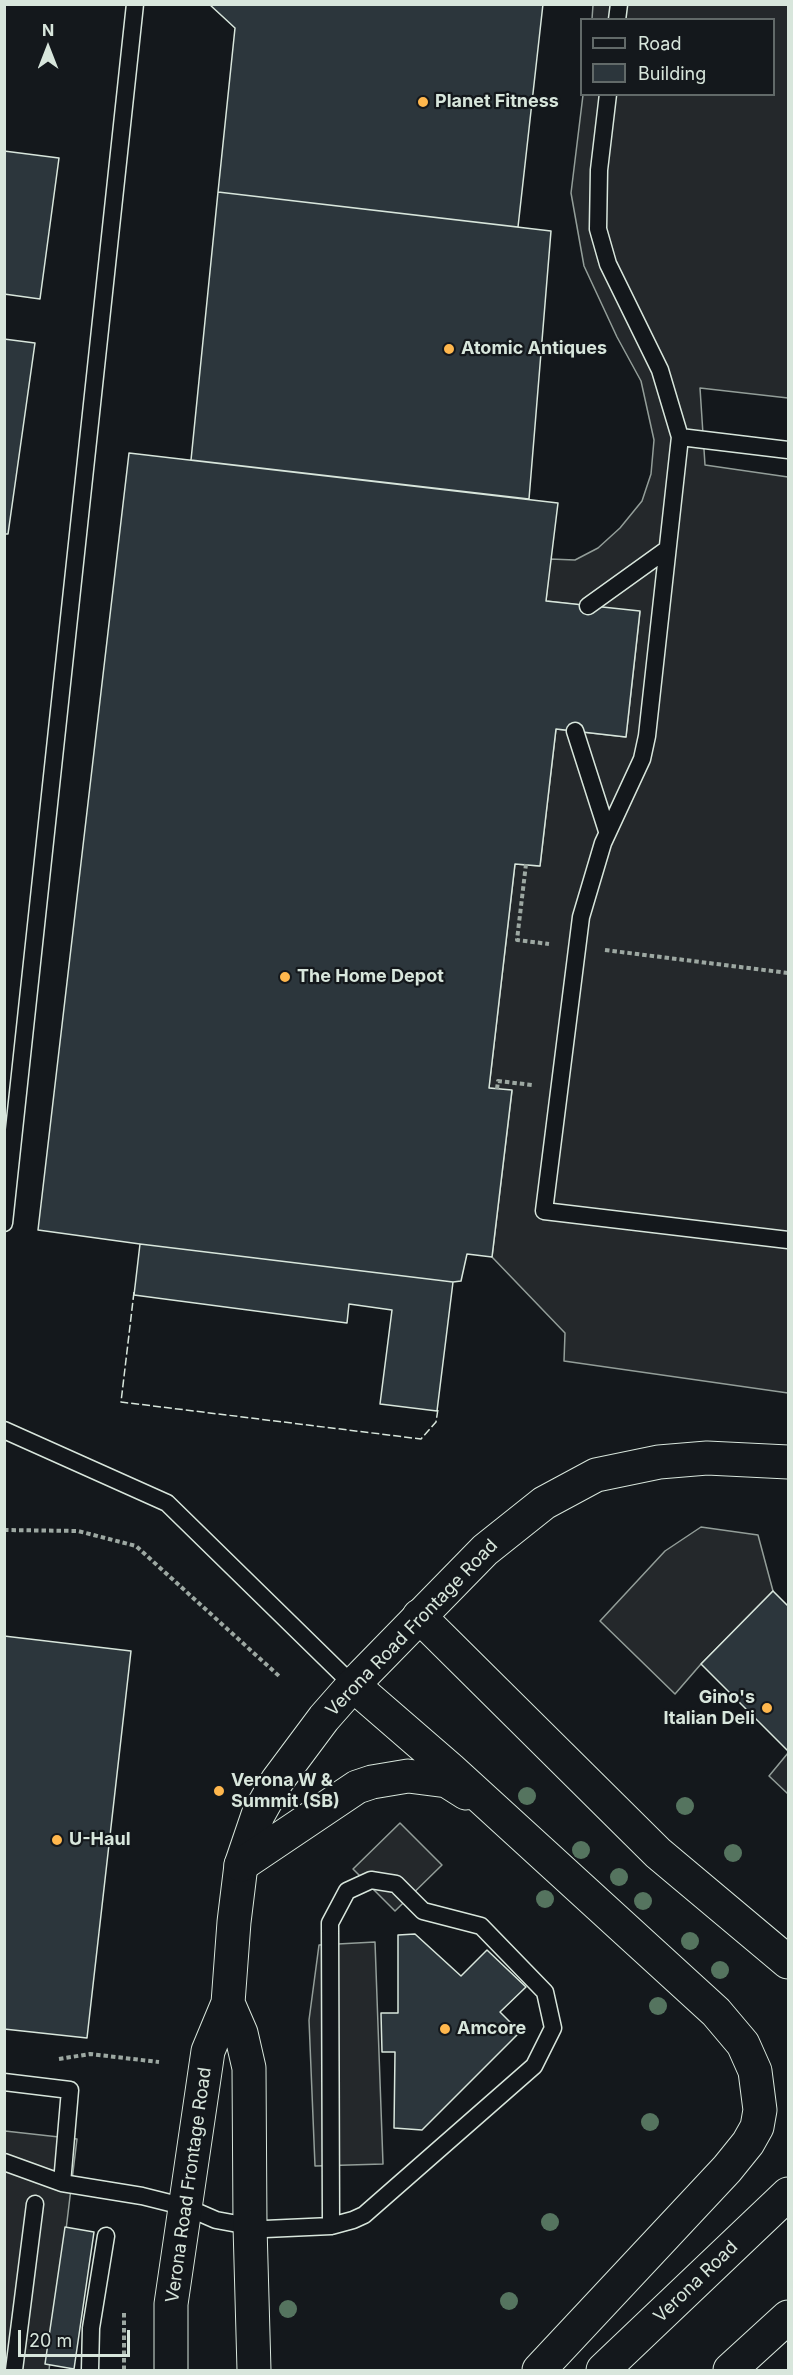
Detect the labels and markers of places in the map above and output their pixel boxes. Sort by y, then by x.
place label: Planet Fitness [435,91,559,113]
marker: Planet Fitness [416,95,430,109]
place label: Atomic Antiques [461,338,607,360]
marker: Atomic Antiques [442,342,456,356]
place label: The Home Depot [297,966,444,988]
marker: The Home Depot [278,970,292,984]
place label: Gino's Italian Deli [663,1687,755,1730]
marker: Gino's Italian Deli [760,1701,774,1715]
place label: Verona W & Summit (SB) [231,1770,340,1812]
marker: Verona W & Summit (SB) [212,1784,226,1798]
place label: U-Haul [69,1829,131,1851]
marker: U-Haul [50,1833,64,1847]
place label: Amcore [457,2018,526,2040]
marker: Amcore [438,2022,452,2036]

